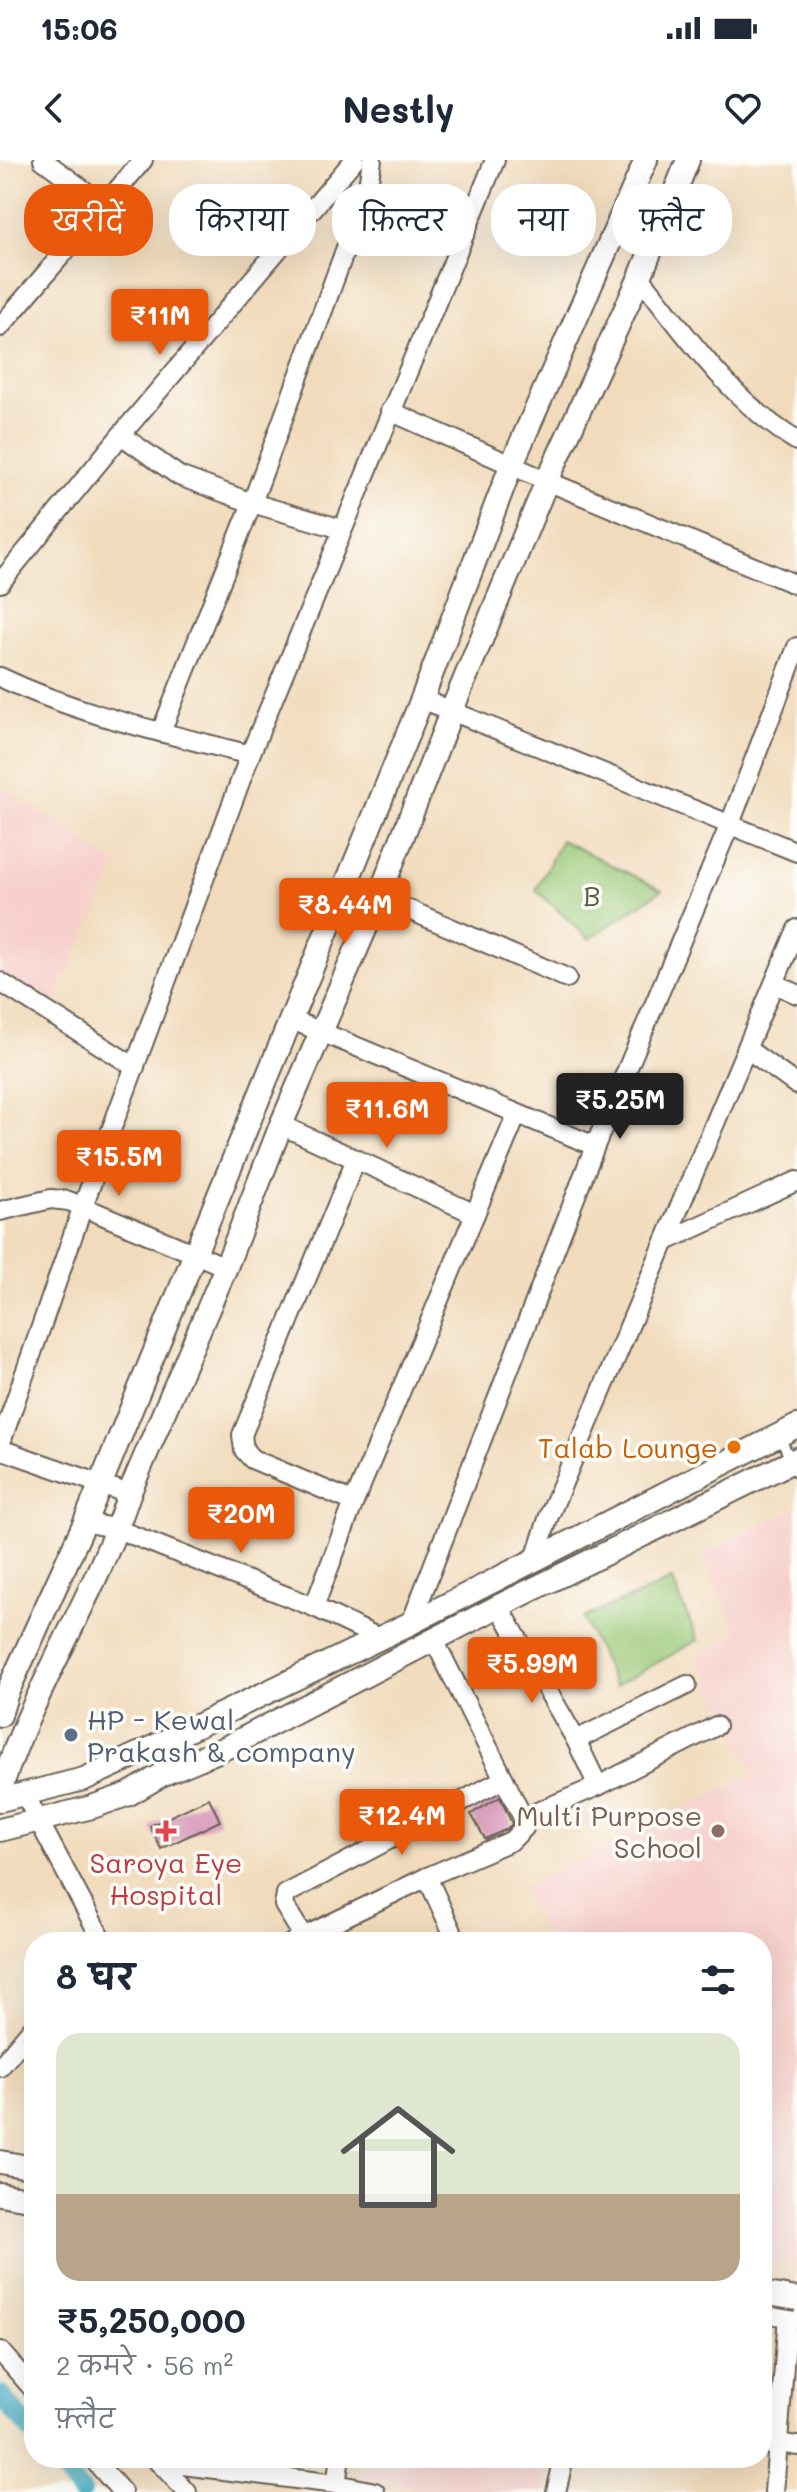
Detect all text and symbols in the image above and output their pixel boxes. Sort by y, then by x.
text: 15:06 [40,8,118,48]
text: Nestly [342,85,455,132]
icon: back [32,86,76,130]
icon: heart [721,86,765,130]
chip: खरीदें [24,184,153,256]
chip: किराया [169,184,316,256]
chip: फ़िल्टर [332,184,475,256]
chip: नया [491,184,596,256]
chip: फ़्लैट [612,184,732,256]
pin: ₹11M [113,289,207,357]
text: ₹11M [129,298,191,332]
park label: B [583,877,601,913]
pin: ₹8.44M [280,878,410,946]
text: ₹8.44M [297,887,393,921]
pin: ₹5.25M [555,1073,685,1141]
pin: ₹11.6M [322,1082,452,1150]
text: ₹5.25M [574,1082,666,1116]
text: ₹11.6M [344,1091,430,1125]
pin: ₹15.5M [54,1130,184,1198]
text: ₹15.5M [75,1139,163,1173]
place label: Talab Lounge [538,1429,718,1465]
marker: Talab Lounge [725,1438,743,1456]
pin: ₹20M [194,1487,288,1555]
text: ₹20M [206,1496,276,1530]
pin: ₹5.99M [467,1637,597,1705]
text: ₹5.99M [486,1646,578,1680]
place label: HP - Kewal Prakash & company [87,1701,356,1769]
marker: HP - Kewal Prakash & company [62,1726,80,1744]
pin: ₹12.4M [337,1789,467,1857]
place label: Multi Purpose School [516,1797,702,1865]
text: ₹12.4M [358,1798,446,1832]
marker: Saroya Eye Hospital [155,1820,177,1842]
marker: Multi Purpose School [709,1822,727,1840]
place label: Saroya Eye Hospital [90,1844,242,1912]
text: 8 घर [56,1953,135,1998]
icon: filters [696,1958,740,2002]
icon: home [326,2085,470,2229]
text: ₹5,250,000 [56,2297,246,2342]
text: 2 कमरे · 56 m² [56,2348,233,2382]
text: फ़्लैट [56,2401,115,2435]

